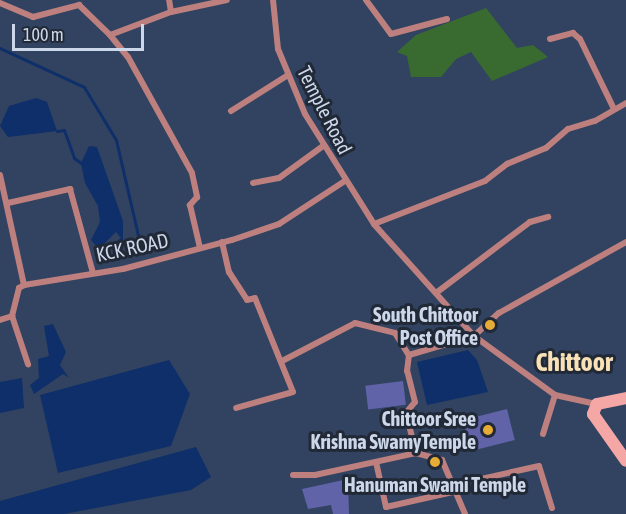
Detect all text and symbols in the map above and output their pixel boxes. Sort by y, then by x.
scale bar [15,12,147,50]
text: 100 m [23,24,64,45]
street label: Temple Road [293,62,357,158]
street label: KCK ROAD [94,228,170,266]
place label: South Chittoor Post Office [373,302,478,349]
marker: South Chittoor Post Office [483,318,497,332]
district label: Chittoor [535,347,613,379]
place label: Chittoor Sree Krishna SwamyTemple [311,406,476,453]
marker: Chittoor Sree Krishna SwamyTemple [481,423,495,437]
marker: Hanuman Swami Temple [428,455,442,469]
place label: Hanuman Swami Temple [344,472,526,496]

